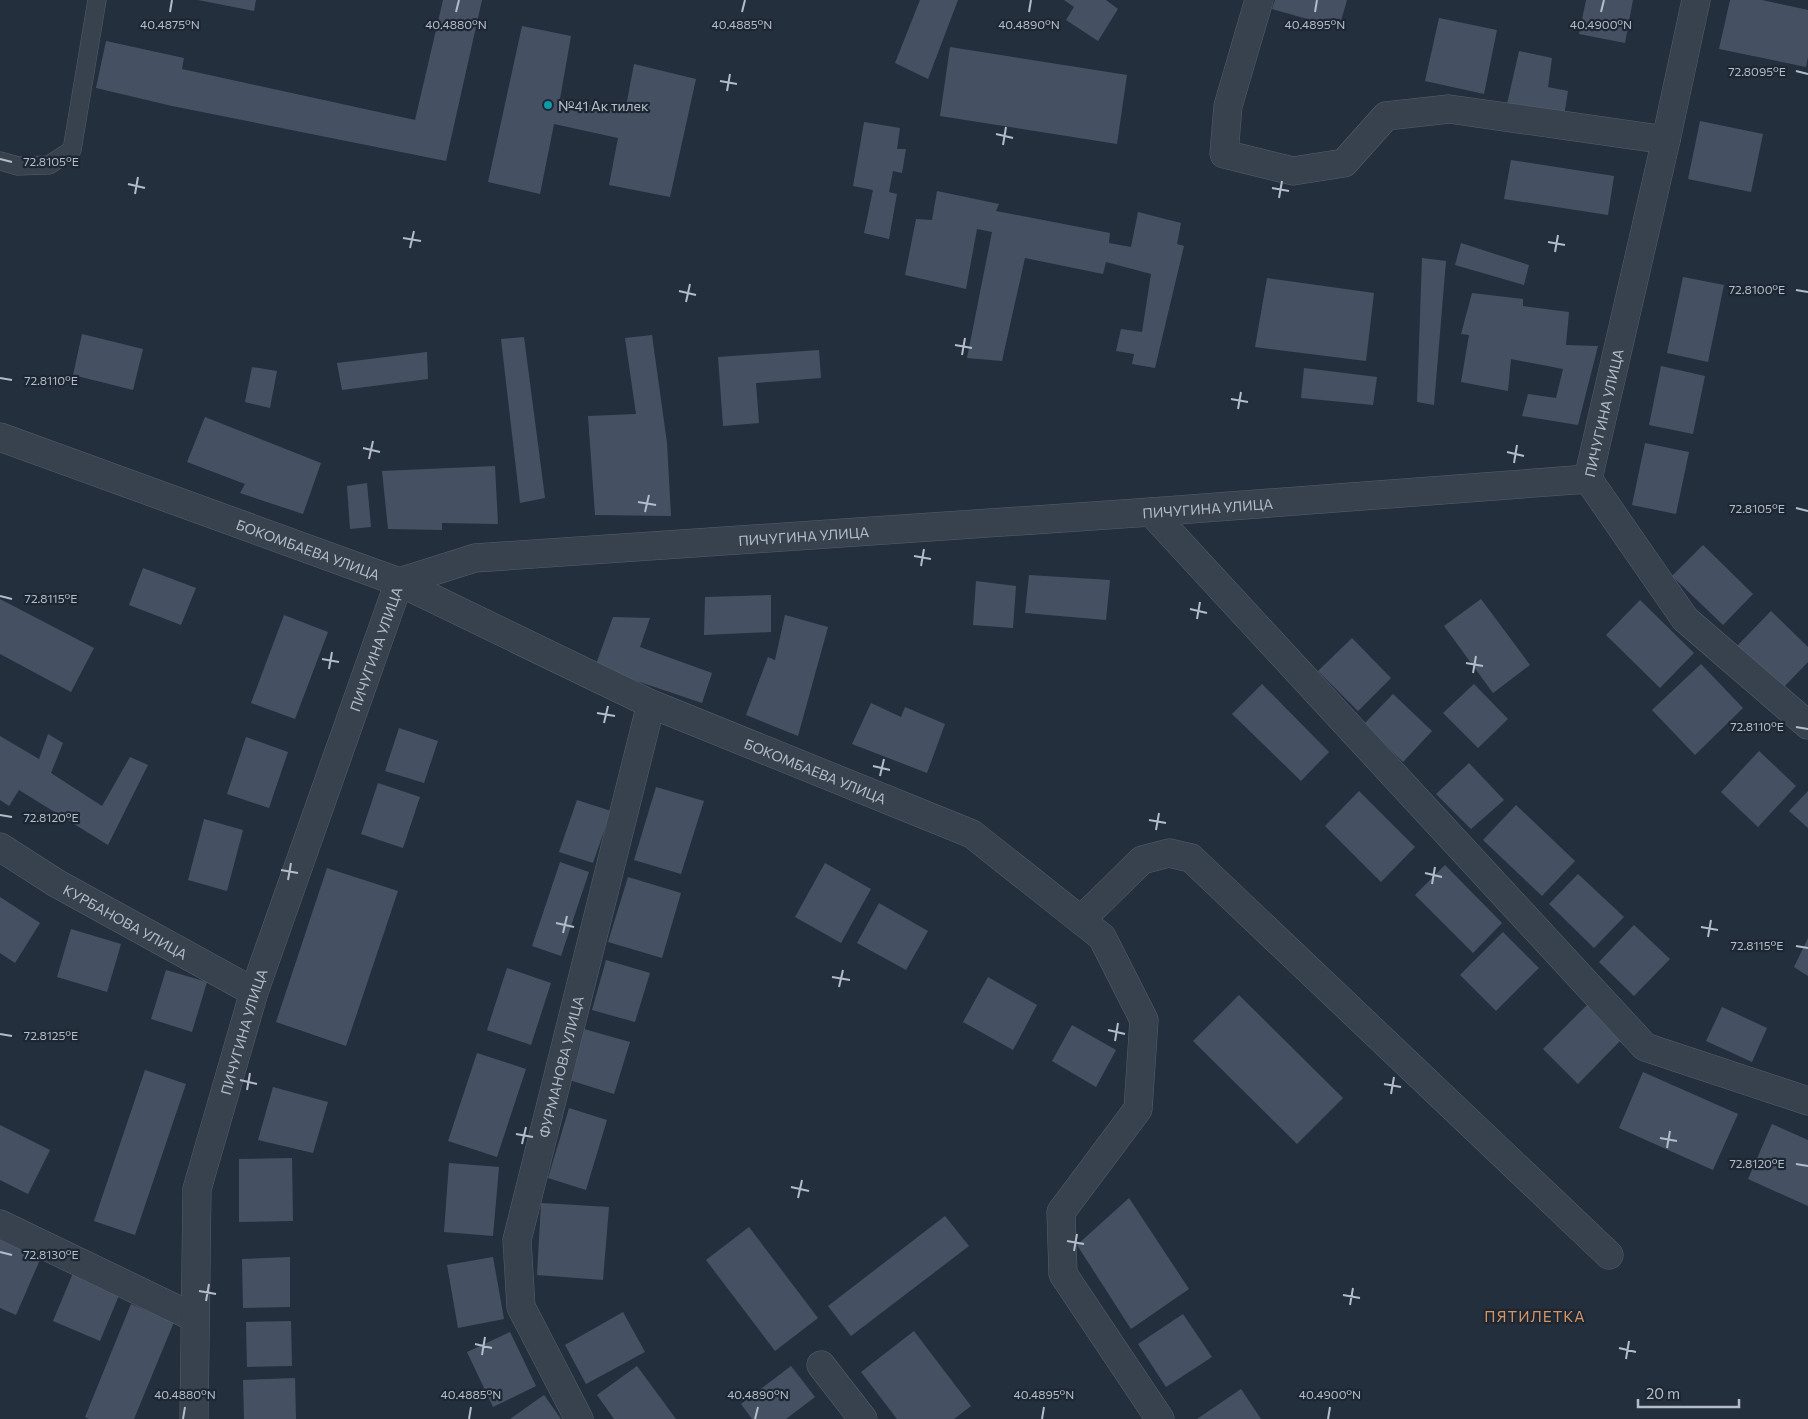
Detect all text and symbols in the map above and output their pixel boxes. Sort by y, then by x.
text: 40.4875°N [140,17,200,31]
text: 40.4880°N [425,17,487,31]
text: 40.4885°N [712,17,772,31]
text: 40.4890°N [998,17,1060,31]
text: 40.4895°N [1285,17,1345,31]
text: 40.4900°N [1570,17,1632,31]
text: 72.8095°E [1728,64,1786,78]
place label: №41 Ак тилек [558,97,649,114]
marker: №41 Ак тилек [542,99,554,111]
text: 72.8105°E [23,154,79,168]
text: 72.8100°E [1729,282,1785,296]
street label: ПИЧУГИНА УЛИЦА [1580,347,1626,478]
text: 72.8110°E [24,373,78,387]
street label: ПИЧУГИНА УЛИЦА [1142,494,1274,521]
text: 72.8105°E [1729,501,1785,515]
street label: БОКОМБАЕВА УЛИЦА [234,515,383,583]
street label: ПИЧУГИНА УЛИЦА [738,523,870,549]
street label: ПИЧУГИНА УЛИЦА [345,584,405,713]
text: 72.8115°E [25,591,77,605]
text: 72.8110°E [1730,719,1784,733]
street label: БОКОМБАЕВА УЛИЦА [742,734,889,807]
text: 72.8120°E [23,810,79,824]
street label: КУРБАНОВА УЛИЦА [61,880,191,962]
text: 72.8115°E [1731,938,1783,952]
street label: ПИЧУГИНА УЛИЦА [216,966,270,1097]
street label: ФУРМАНОВА УЛИЦА [534,994,586,1139]
text: 72.8125°E [24,1028,78,1042]
text: 72.8120°E [1729,1156,1785,1170]
text: 72.8130°E [23,1247,79,1261]
district label: ПЯТИЛЕТКА [1484,1307,1586,1325]
scale bar [1638,1376,1739,1408]
text: 20 m [1646,1384,1680,1402]
text: 40.4880°N [154,1387,216,1401]
text: 40.4885°N [441,1387,501,1401]
text: 40.4890°N [727,1387,789,1401]
text: 40.4895°N [1014,1387,1074,1401]
text: 40.4900°N [1299,1387,1361,1401]

